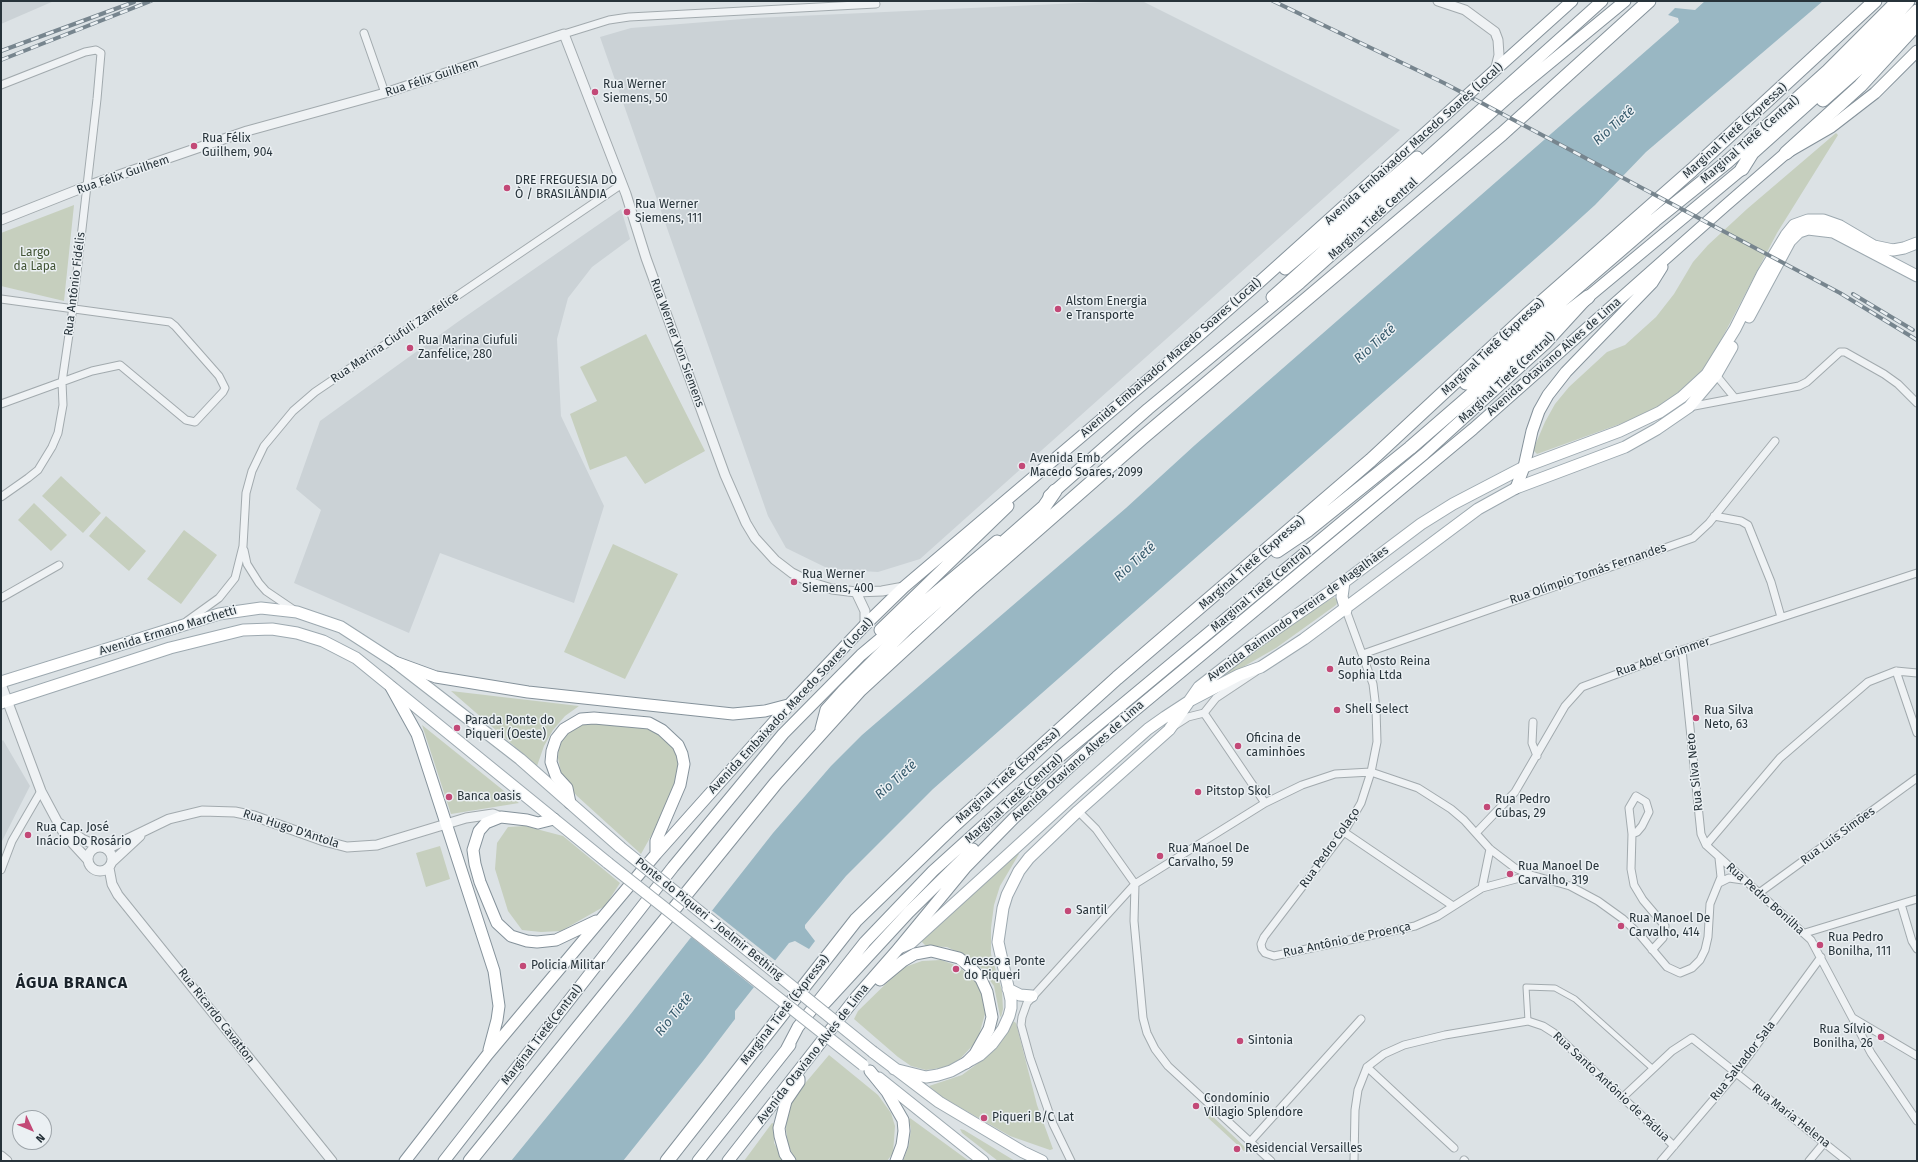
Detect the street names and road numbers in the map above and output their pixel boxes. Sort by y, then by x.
street label: Rua Félix Guilhem [384,56,480,100]
street label: Avenida Embaixador Macedo Soares (Local) [1322,60,1506,228]
street label: Marginal Tietê (Expressa) [1680,80,1790,182]
street label: Marginal Tietê (Central) [1698,93,1802,187]
street label: Rua Félix Guilhem [75,152,171,198]
street label: Margina Tietê Central [1325,175,1421,263]
street label: Rua Antônio Fidélis [61,231,89,337]
street label: Avenida Embaixador Macedo Soares (Local) [1078,275,1264,441]
street label: Rua Werner Von Siemens [647,277,707,409]
street label: Rua Marina Ciufuli Zanfelice [328,290,462,386]
street label: Avenida Otaviano Alves de Lima [1484,295,1624,419]
street label: Marginal Tietê (Expressa) [1439,296,1547,398]
street label: Marginal Tietê (Central) [1456,330,1558,426]
street label: Marginal Tietê (Expressa) [1196,513,1308,613]
street label: Rua Olímpio Tomás Fernandes [1508,540,1668,608]
street label: Avenida Raimundo Pereira de Magalhães [1204,543,1392,685]
street label: Marginal Tietê (Central) [1208,543,1314,635]
street label: Avenida Ermano Marchetti [98,603,238,659]
street label: Avenida Embaixador Macedo Soares (Local) [706,615,876,797]
street label: Rua Abel Grimmer [1614,634,1712,680]
street label: Avenida Otaviano Alves de Lima [1009,698,1147,824]
street label: Marginal Tietê (Expressa) [953,725,1063,827]
street label: Rua Silva Neto [1684,732,1706,812]
street label: Marginal Tietê (Central) [962,751,1066,847]
street label: Rua Luís Simões [1798,804,1878,868]
street label: Rua Pedro Colaço [1297,805,1363,891]
street label: Rua Hugo D'Antola [241,807,341,851]
street label: Ponte do Piqueri - Joelmir Bething [632,855,786,983]
street label: Rua Pedro Bonilha [1723,860,1807,938]
street label: Rua Antônio de Proença [1282,919,1412,961]
street label: Marginal Tietê (Expressa) [738,952,832,1068]
street label: Rua Ricardo Cavatton [175,966,257,1066]
street label: Avenida Otaviano Alves de Lima [754,981,872,1127]
street label: Marginal Tietê(Central) [498,982,586,1088]
street label: Rua Salvador Sala [1707,1018,1779,1104]
street label: Rua Santo Antônio de Pádua [1550,1029,1672,1145]
street label: Rua Maria Helena [1749,1081,1833,1151]

